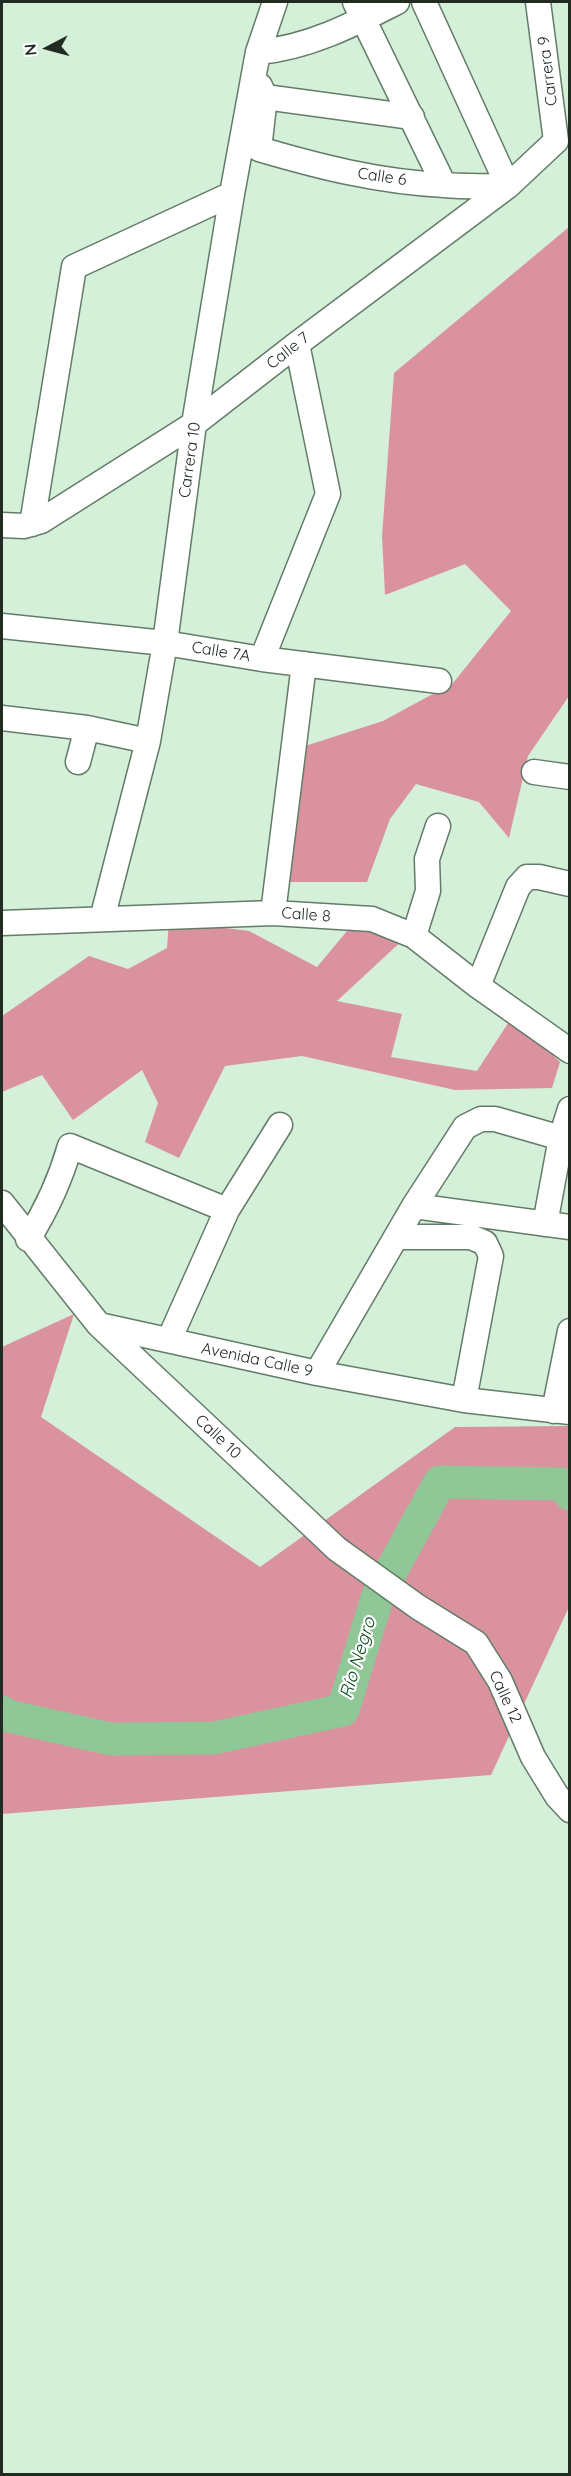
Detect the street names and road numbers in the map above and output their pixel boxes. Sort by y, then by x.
street label: Carrera 9 [534,35,562,107]
street label: Calle 6 [356,164,408,190]
street label: Calle 7 [263,328,313,374]
street label: Carrera 10 [175,421,205,499]
street label: Calle 7A [190,638,252,666]
street label: Calle 8 [281,904,331,926]
street label: Avenida Calle 9 [200,1339,314,1381]
street label: Calle 10 [191,1411,245,1463]
street label: Calle 12 [485,1668,525,1726]

